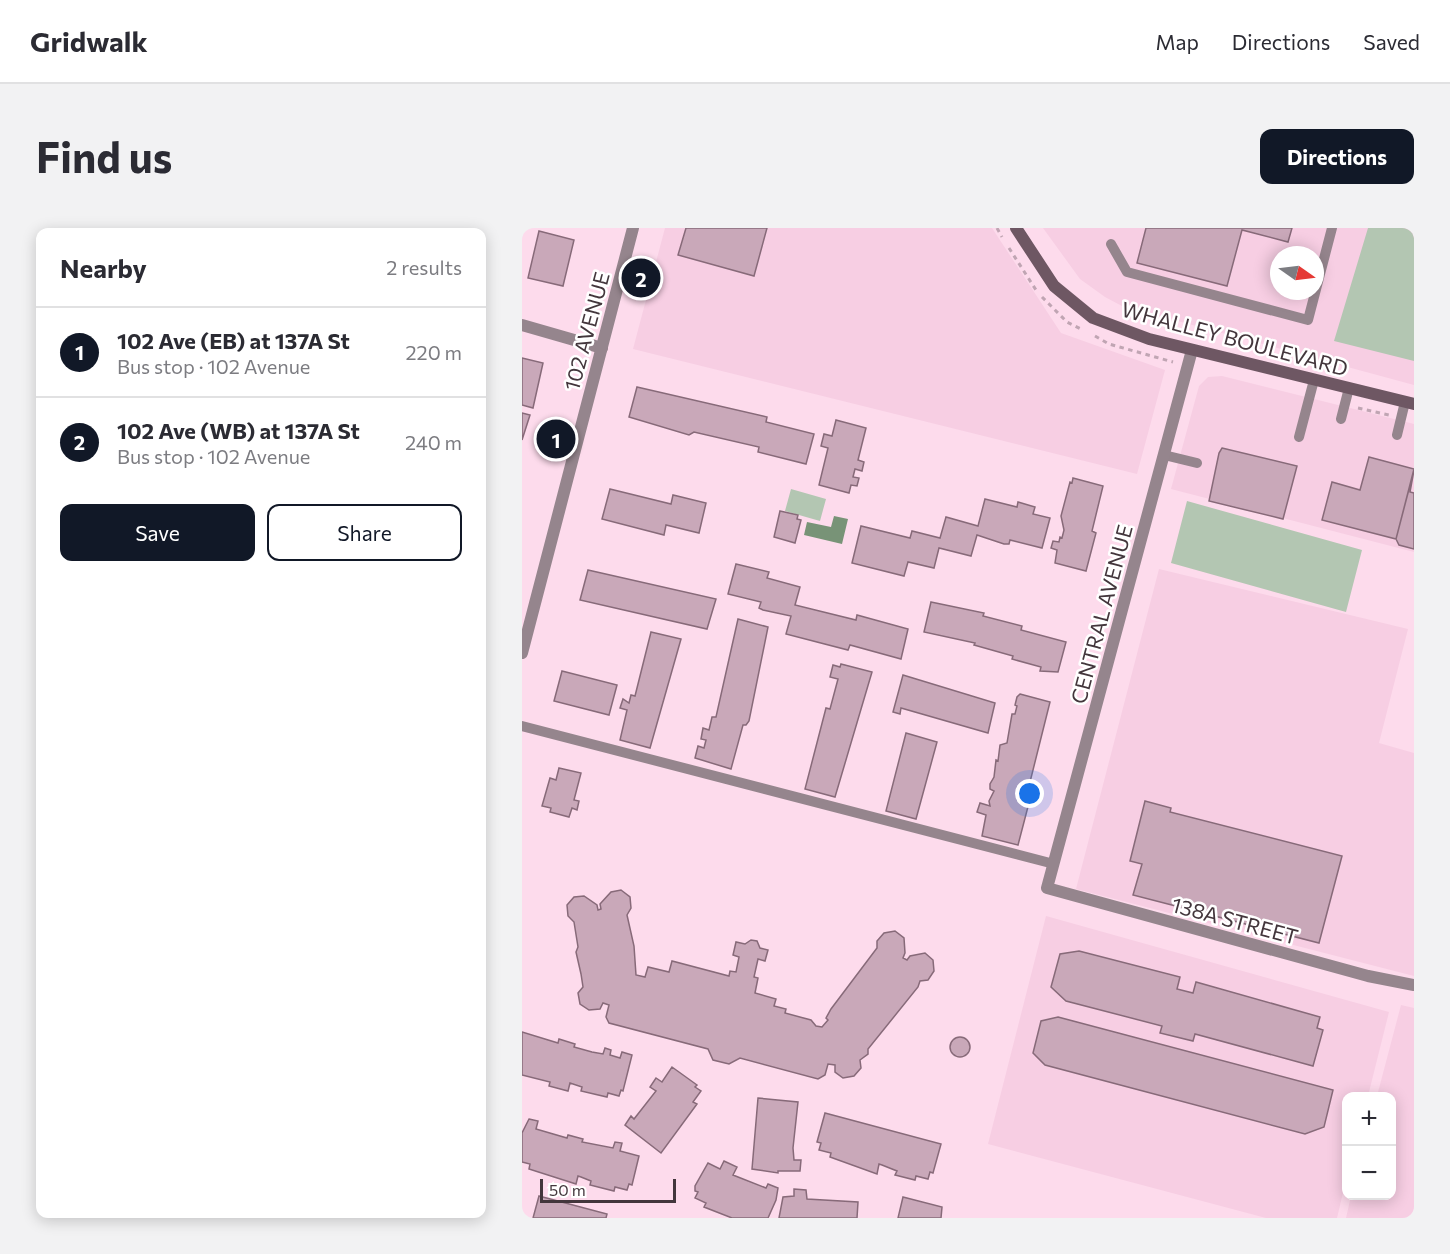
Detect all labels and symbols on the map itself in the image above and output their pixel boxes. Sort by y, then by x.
north arrow [1270,246,1324,300]
pin: 2 [622,256,660,300]
street label: 102 AVENUE [558,269,614,393]
street label: WHALLEY BOULEVARD [1119,296,1351,380]
pin: 1 [537,416,576,462]
street label: CENTRAL AVENUE [1065,522,1137,706]
your location [1015,779,1044,808]
street label: 138A STREET [1169,891,1301,949]
scale bar [540,1176,676,1204]

